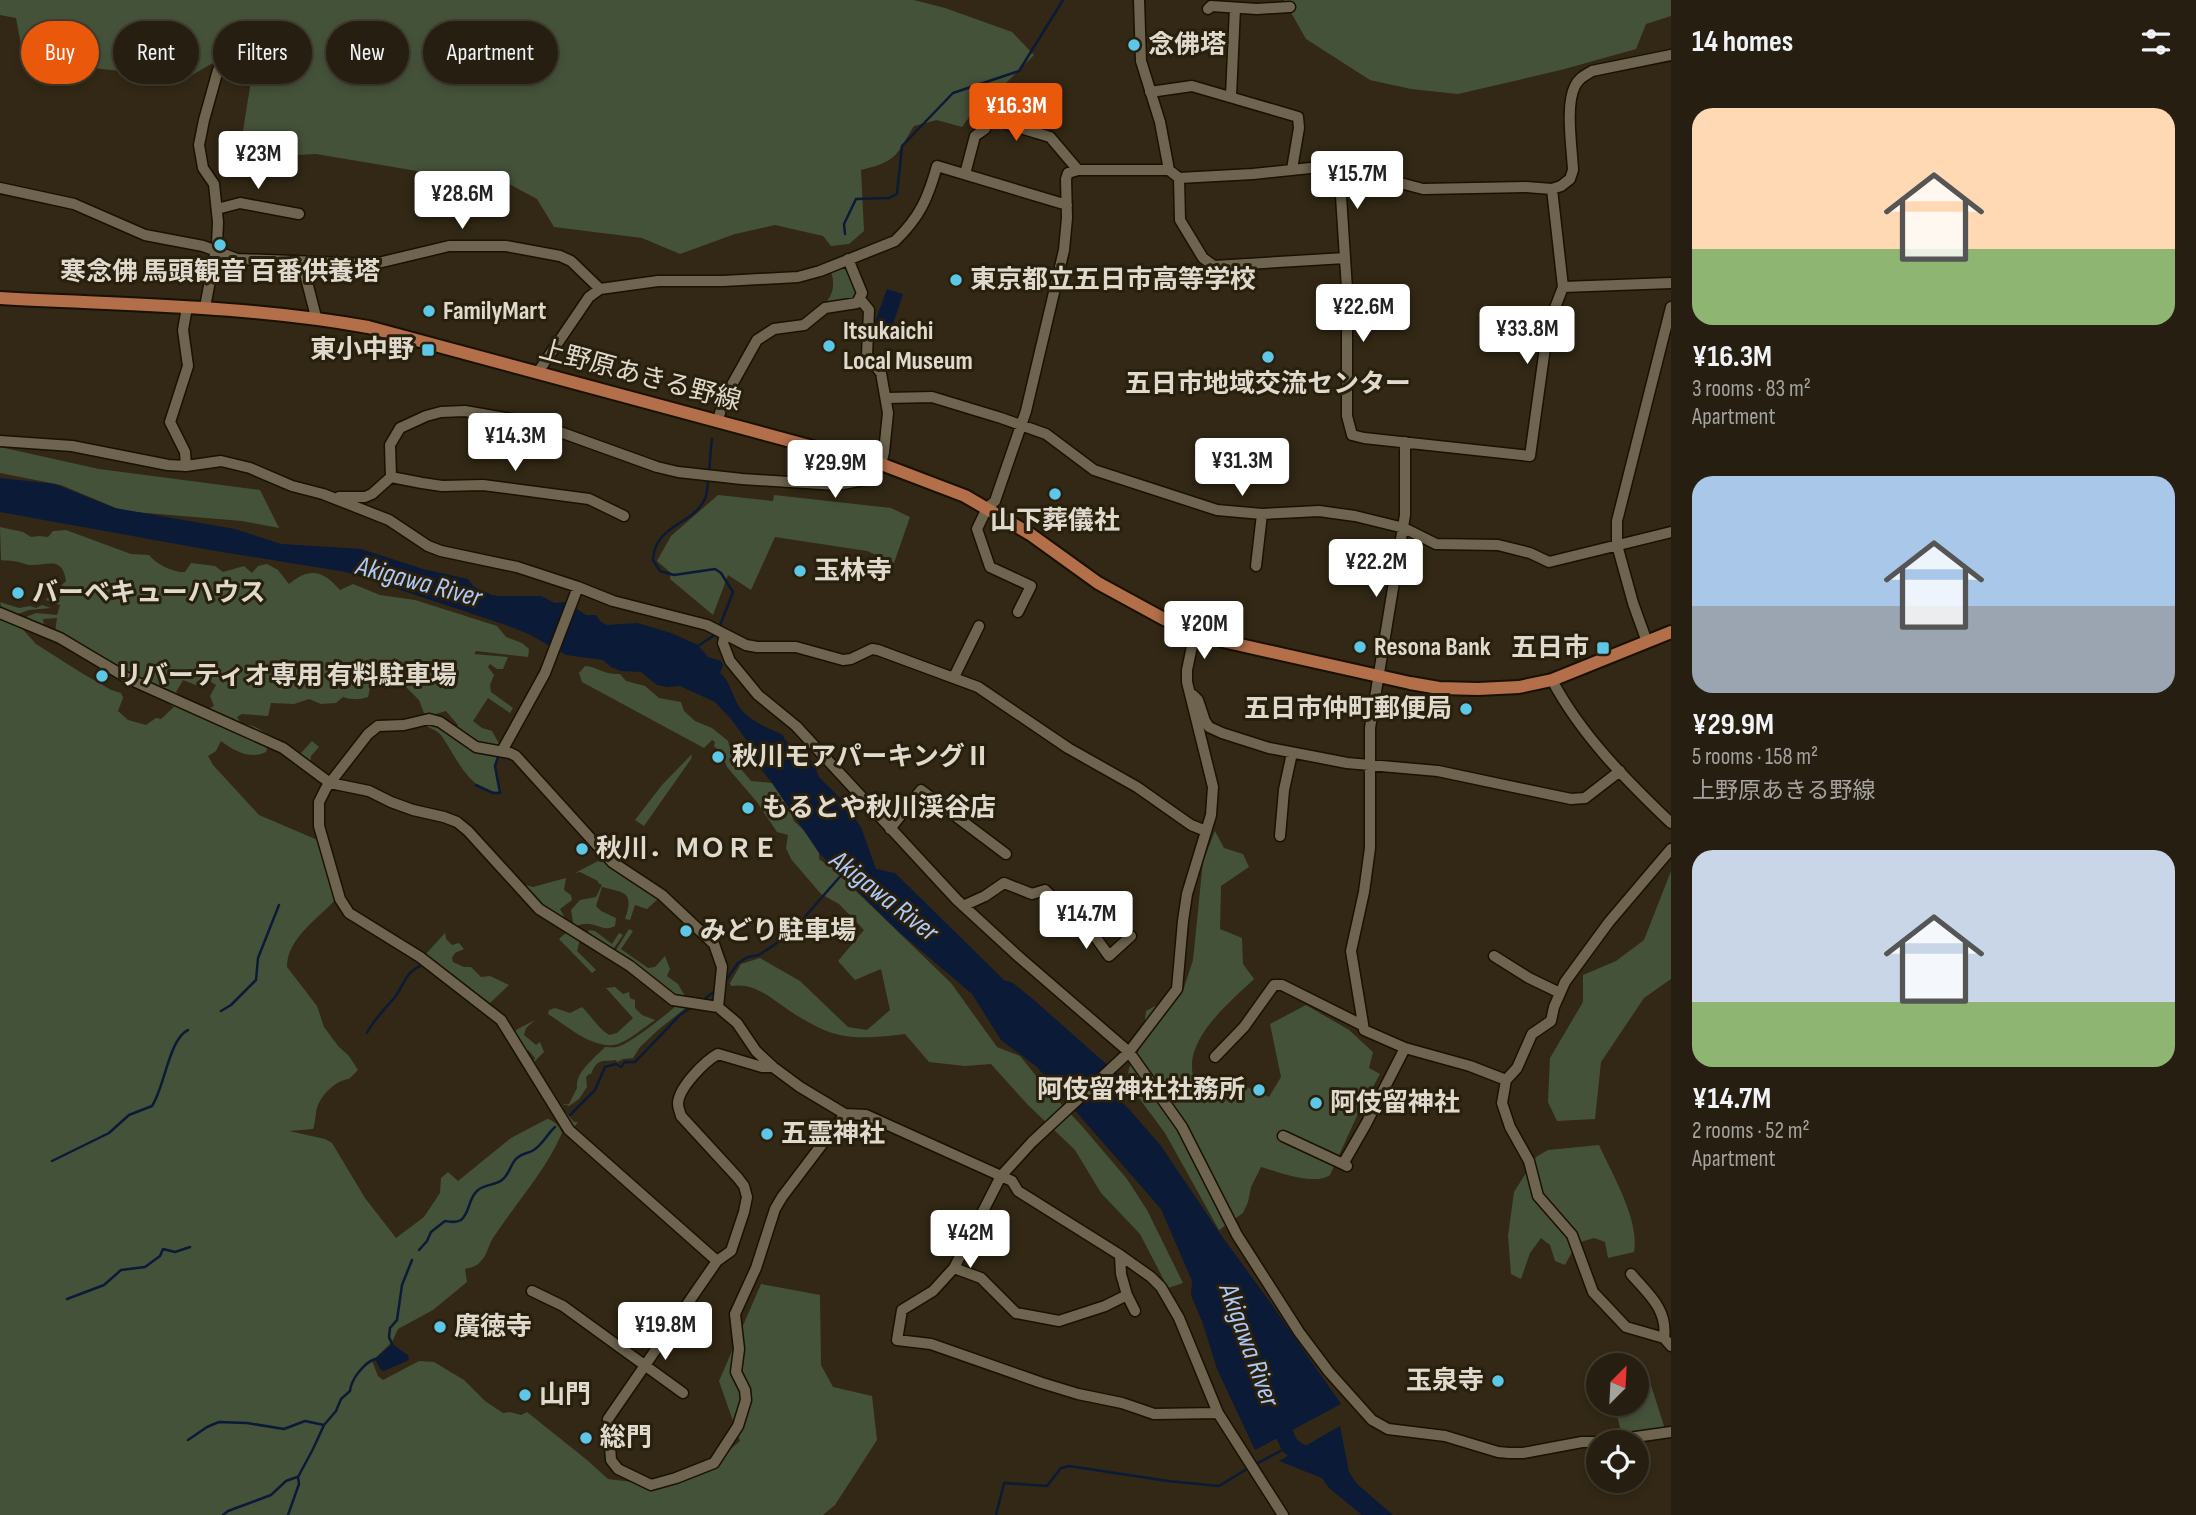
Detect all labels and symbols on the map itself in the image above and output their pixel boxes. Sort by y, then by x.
place label: 念佛塔 [1148,30,1226,61]
marker: 念佛塔 [1126,37,1142,53]
pin: ¥16.3M [959,83,1073,143]
pin: ¥23M [217,132,299,191]
pin: ¥15.7M [1300,152,1414,211]
pin: ¥28.6M [405,172,519,231]
marker: 寒念佛 馬頭観音 百番供養塔 [212,237,228,253]
place label: 寒念佛 馬頭観音 百番供養塔 [60,257,380,288]
place label: 東京都立五日市高等学校 [970,265,1256,296]
marker: 東京都立五日市高等学校 [948,272,964,288]
pin: ¥22.6M [1306,284,1420,344]
place label: FamilyMart [443,296,547,327]
marker: FamilyMart [421,303,437,319]
pin: ¥33.8M [1470,306,1584,366]
place label: Itsukaichi Local Museum [843,316,973,377]
street label: 上野原あきる野線 [536,334,744,418]
place label: 東小中野 [310,335,414,366]
marker: Itsukaichi Local Museum [821,338,837,354]
marker: 東小中野 [420,342,436,358]
marker: 五日市地域交流センター [1260,349,1276,365]
place label: 五日市地域交流センター [1125,369,1411,400]
pin: ¥14.3M [458,414,572,473]
pin: ¥31.3M [1185,438,1299,498]
pin: ¥29.9M [778,440,892,500]
marker: 山下葬儀社 [1047,486,1063,502]
place label: 山下葬儀社 [990,506,1120,537]
pin: ¥22.2M [1319,540,1433,599]
water label: Akigawa River [352,549,486,615]
place label: 玉林寺 [814,556,892,587]
marker: 玉林寺 [792,563,808,579]
place label: バーベキューハウス [32,578,265,609]
marker: バーベキューハウス [10,585,26,601]
pin: ¥20M [1163,602,1245,661]
place label: Resona Bank [1374,632,1491,663]
place label: 五日市 [1511,633,1589,664]
marker: Resona Bank [1352,639,1368,655]
marker: 五日市 [1595,640,1611,656]
place label: リバーティオ専用 有料駐車場 [116,661,457,692]
marker: リバーティオ専用 有料駐車場 [94,668,110,684]
place label: 五日市仲町郵便局 [1244,694,1452,725]
marker: 五日市仲町郵便局 [1458,701,1474,717]
place label: 秋川モアパーキングⅡ [732,742,991,773]
marker: 秋川モアパーキングⅡ [710,749,726,765]
place label: もるとや秋川渓谷店 [762,793,996,824]
marker: もるとや秋川渓谷店 [740,800,756,816]
place label: 秋川．ＭＯＲＥ [596,834,778,865]
marker: 秋川．ＭＯＲＥ [574,841,590,857]
water label: Akigawa River [822,843,946,949]
pin: ¥14.7M [1029,892,1143,951]
place label: みどり駐車場 [700,916,856,947]
marker: みどり駐車場 [678,923,694,939]
place label: 阿伎留神社社務所 [1037,1075,1245,1106]
marker: 阿伎留神社社務所 [1251,1082,1267,1098]
place label: 阿伎留神社 [1330,1088,1460,1119]
marker: 阿伎留神社 [1308,1095,1324,1111]
place label: 五霊神社 [781,1119,885,1150]
marker: 五霊神社 [759,1126,775,1142]
pin: ¥42M [929,1210,1011,1270]
water label: Akigawa River [1211,1278,1287,1412]
pin: ¥19.8M [608,1302,722,1362]
place label: 廣徳寺 [454,1312,532,1343]
marker: 廣徳寺 [432,1319,448,1335]
north arrow [1586,1353,1648,1416]
place label: 玉泉寺 [1406,1366,1484,1397]
marker: 玉泉寺 [1490,1373,1506,1389]
place label: 山門 [539,1380,591,1411]
marker: 山門 [517,1387,533,1403]
place label: 総門 [600,1423,652,1454]
marker: 総門 [578,1430,594,1446]

